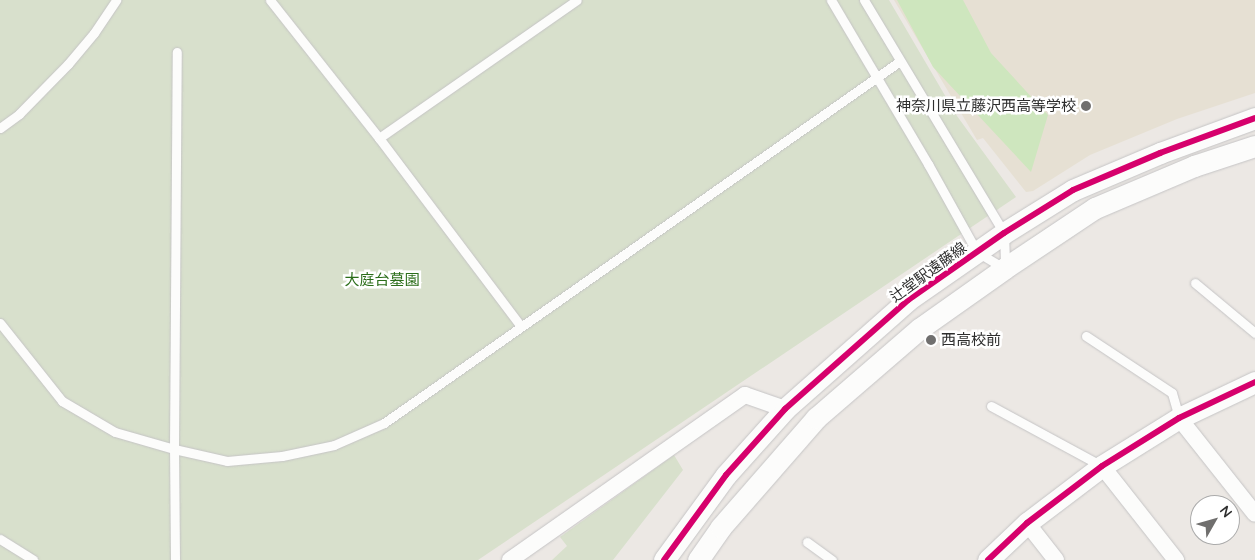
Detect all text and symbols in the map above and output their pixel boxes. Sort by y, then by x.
place label: 神奈川県立藤沢西高等学校 [896,97,1076,115]
marker: 神奈川県立藤沢西高等学校 [1080,100,1092,112]
street label: 辻堂駅遠藤線 [886,238,970,306]
park label: 大庭台墓園 [345,271,419,289]
place label: 西高校前 [941,331,1001,349]
marker: 西高校前 [925,334,937,346]
north arrow [1190,495,1240,545]
text: N [1216,502,1236,521]

